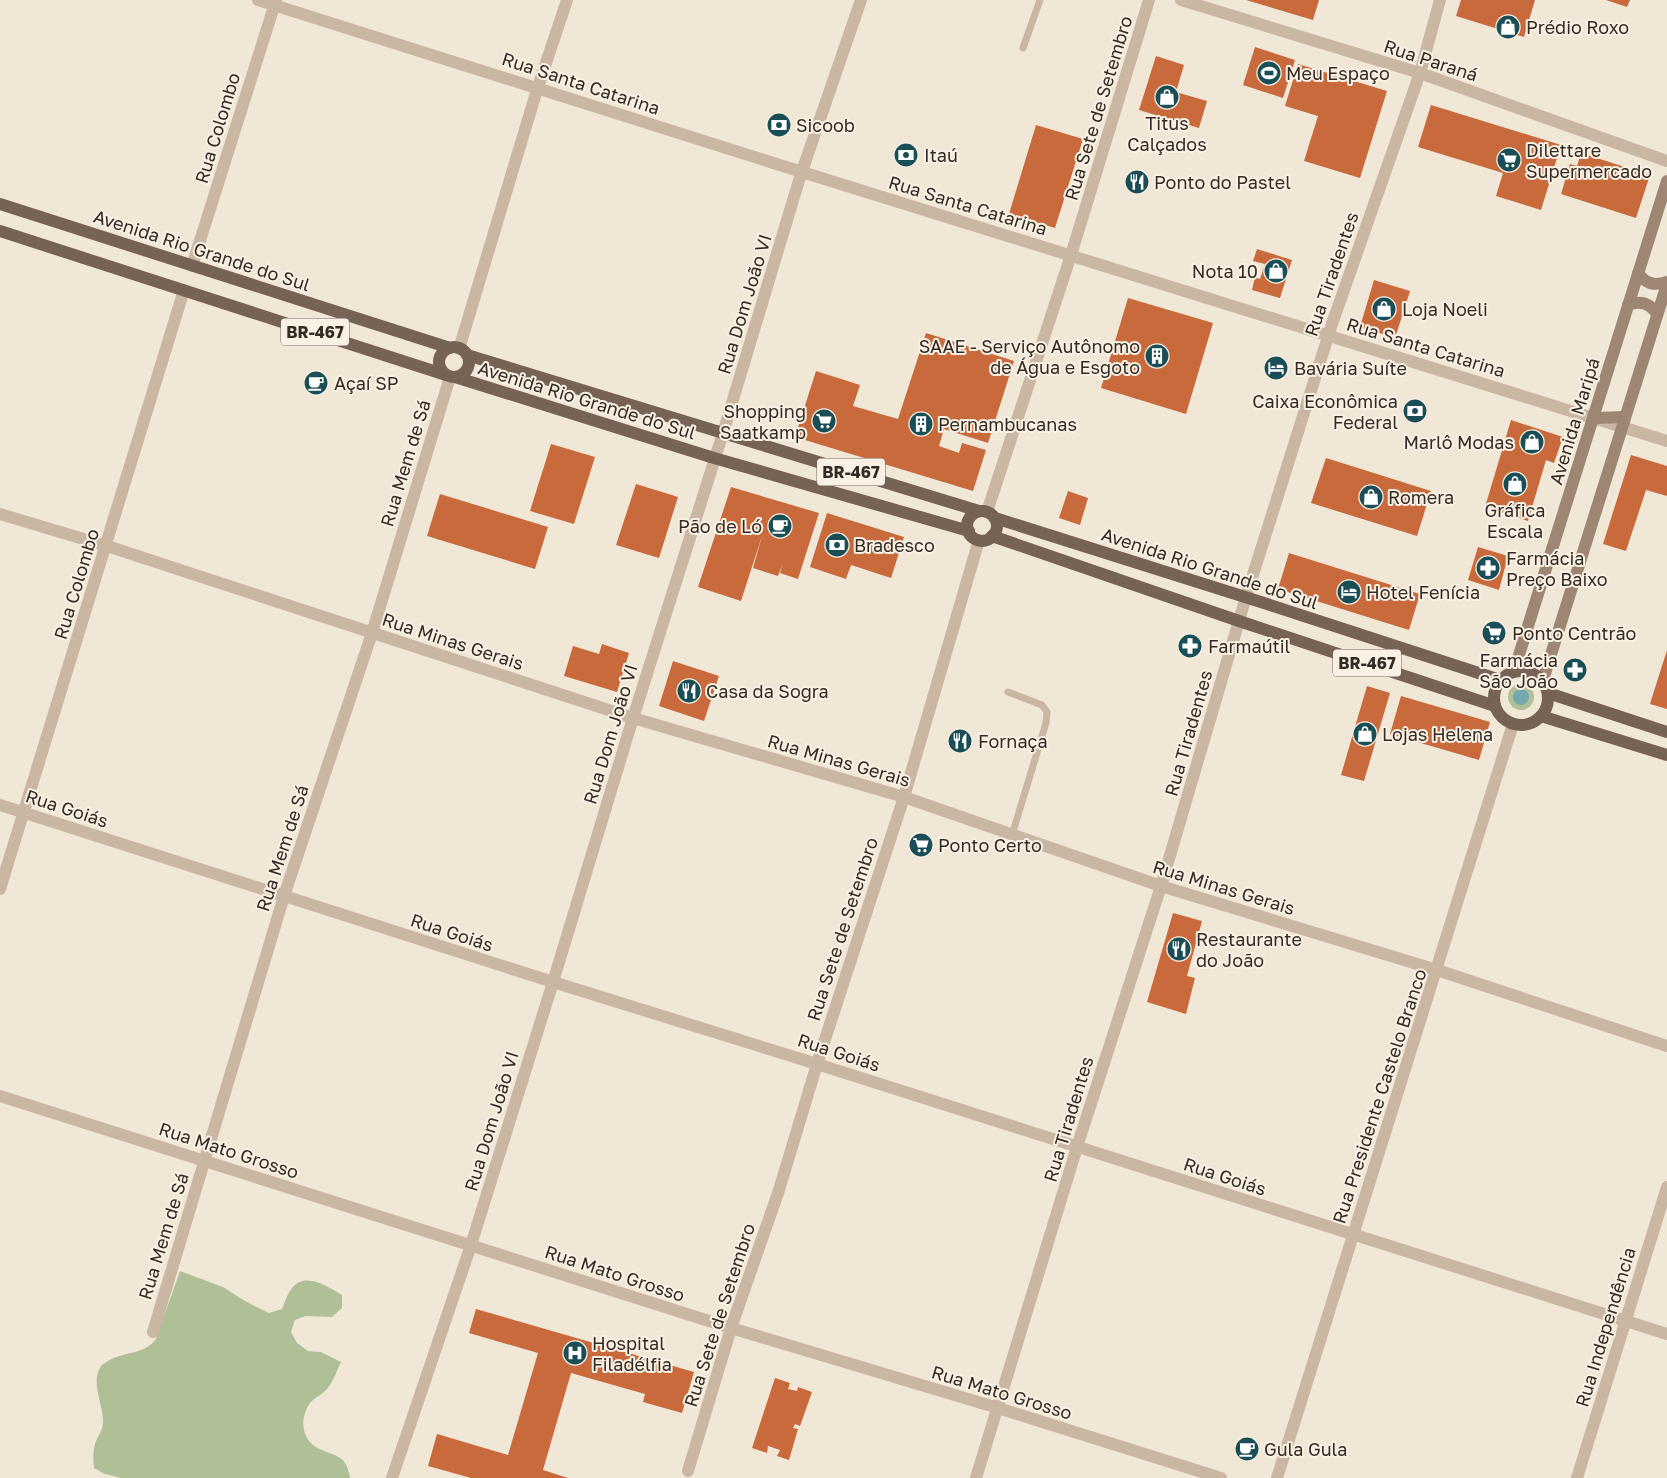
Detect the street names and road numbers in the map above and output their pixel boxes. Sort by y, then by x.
street label: Rua Sete de Setembro [1059,13,1137,203]
street label: Rua Paraná [1381,34,1481,86]
street label: Rua Santa Catarina [499,47,663,119]
street label: Rua Colombo [190,70,244,186]
street label: Rua Santa Catarina [886,170,1050,240]
street label: Avenida Rio Grande do Sul [91,205,313,296]
street label: Rua Tiradentes [1299,209,1363,339]
street label: Rua Dom João VI [712,231,776,377]
street label: Rua Santa Catarina [1344,312,1508,382]
road number: BR-467 [281,318,349,346]
street label: Avenida Maripá [1544,355,1604,487]
street label: Avenida Rio Grande do Sul [475,356,699,444]
street label: Rua Mem de Sá [375,397,435,529]
road number: BR-467 [817,458,885,486]
street label: Avenida Rio Grande do Sul [1099,523,1321,614]
street label: Rua Colombo [49,526,103,642]
street label: Rua Minas Gerais [379,608,527,674]
road number: BR-467 [1333,650,1401,676]
street label: Rua Dom João VI [578,661,642,807]
street label: Rua Tiradentes [1160,667,1216,799]
street label: Rua Minas Gerais [765,729,913,791]
street label: Rua Mem de Sá [251,782,313,914]
street label: Rua Goiás [23,784,111,832]
street label: Rua Sete de Setembro [802,834,882,1024]
street label: Rua Minas Gerais [1150,855,1298,919]
street label: Rua Goiás [408,908,496,956]
street label: Rua Presidente Castelo Branco [1327,966,1431,1226]
street label: Rua Goiás [795,1028,883,1076]
street label: Rua Dom João VI [459,1048,523,1194]
street label: Rua Tiradentes [1038,1054,1098,1184]
street label: Rua Mato Grosso [156,1117,302,1183]
street label: Rua Goiás [1181,1152,1269,1200]
street label: Rua Mem de Sá [133,1170,193,1302]
street label: Rua Sete de Setembro [679,1220,759,1410]
street label: Rua Mato Grosso [542,1240,688,1306]
street label: Rua Independência [1570,1245,1640,1409]
street label: Rua Mato Grosso [929,1360,1075,1424]

